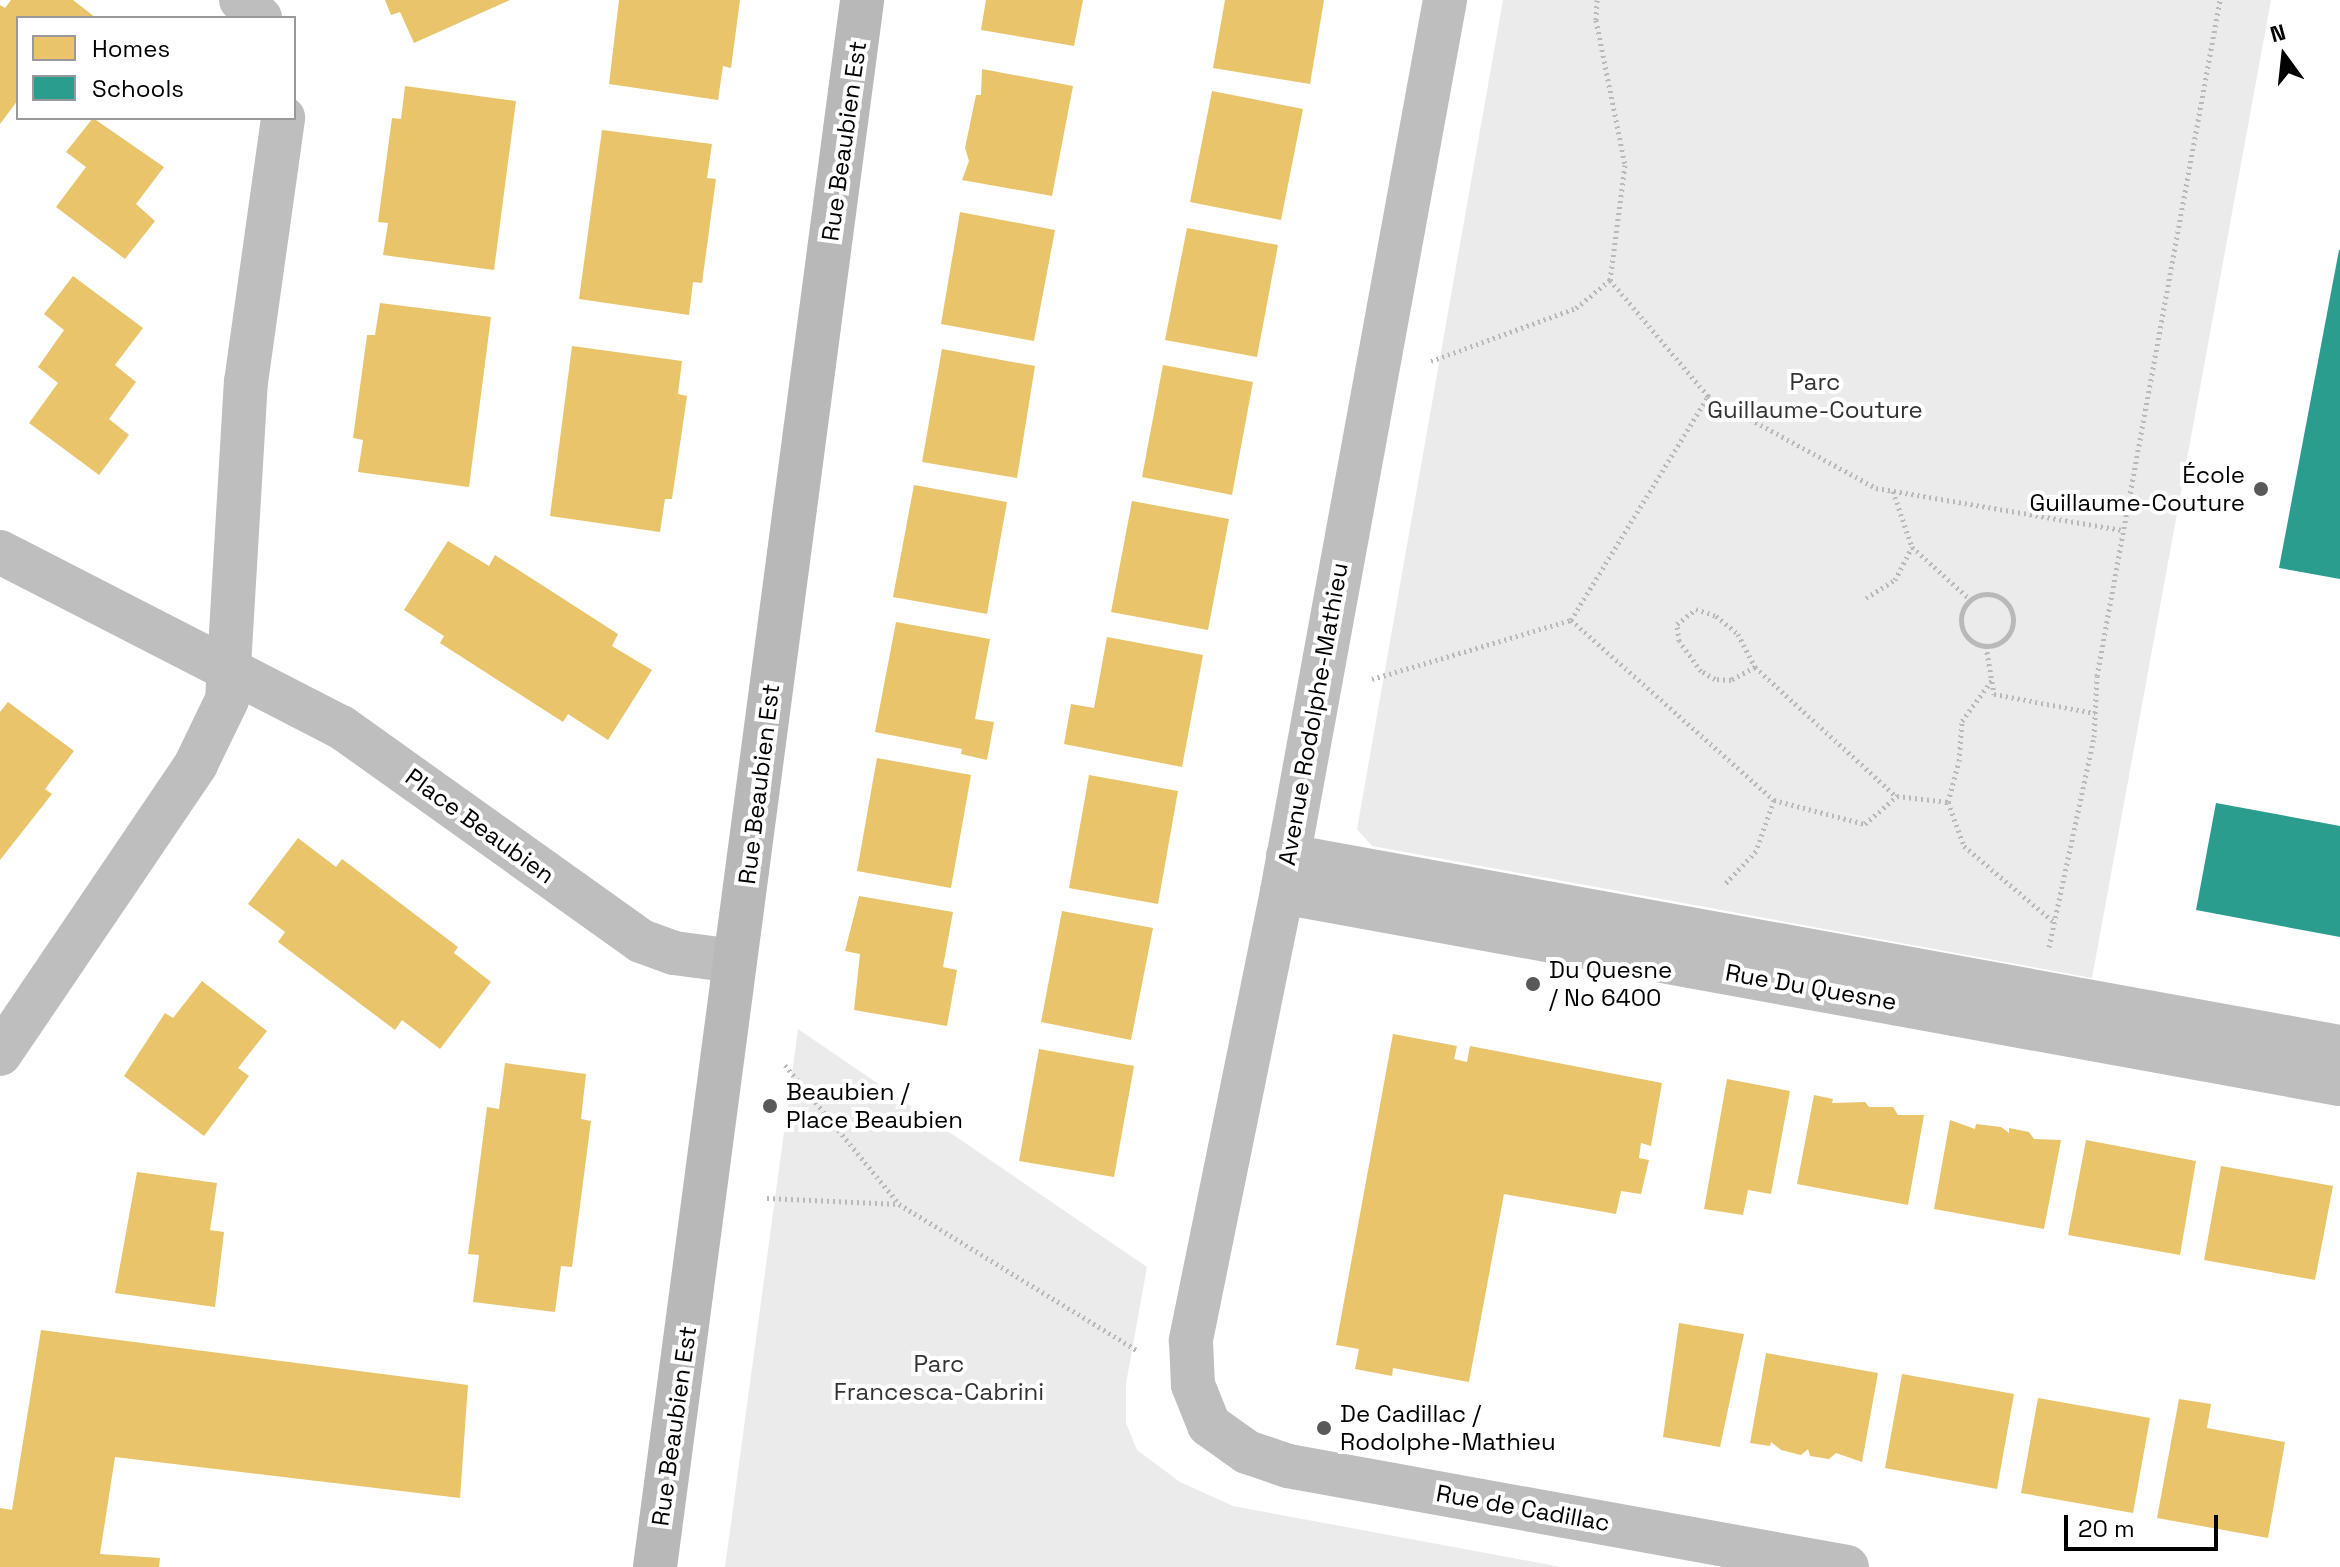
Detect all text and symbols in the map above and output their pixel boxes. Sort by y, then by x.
legend [16,16,296,120]
north arrow [2244,16,2324,96]
text: N [2267,17,2289,48]
text: Homes [92,33,170,64]
street label: Rue Beaubien Est [816,39,872,243]
text: Schools [92,73,184,104]
park label: Parc Guillaume-Couture [1707,368,1923,424]
place label: École Guillaume-Couture [2029,461,2245,517]
marker: École Guillaume-Couture [2252,480,2270,498]
street label: Avenue Rodolphe-Mathieu [1272,560,1354,868]
street label: Rue Beaubien Est [732,682,786,886]
street label: Place Beaubien [400,762,560,890]
place label: Du Quesne / No 6400 [1549,956,1672,1012]
street label: Rue Du Quesne [1723,958,1899,1016]
marker: Du Quesne / No 6400 [1524,975,1542,993]
place label: Beaubien / Place Beaubien [786,1078,963,1134]
marker: Beaubien / Place Beaubien [761,1097,779,1115]
street label: Rue Beaubien Est [646,1324,702,1528]
park label: Parc Francesca-Cabrini [834,1350,1044,1406]
place label: De Cadillac / Rodolphe-Mathieu [1340,1400,1556,1456]
marker: De Cadillac / Rodolphe-Mathieu [1315,1419,1333,1437]
street label: Rue de Cadillac [1434,1479,1612,1537]
scale bar [2068,1499,2222,1549]
text: 20 m [2078,1513,2135,1544]

